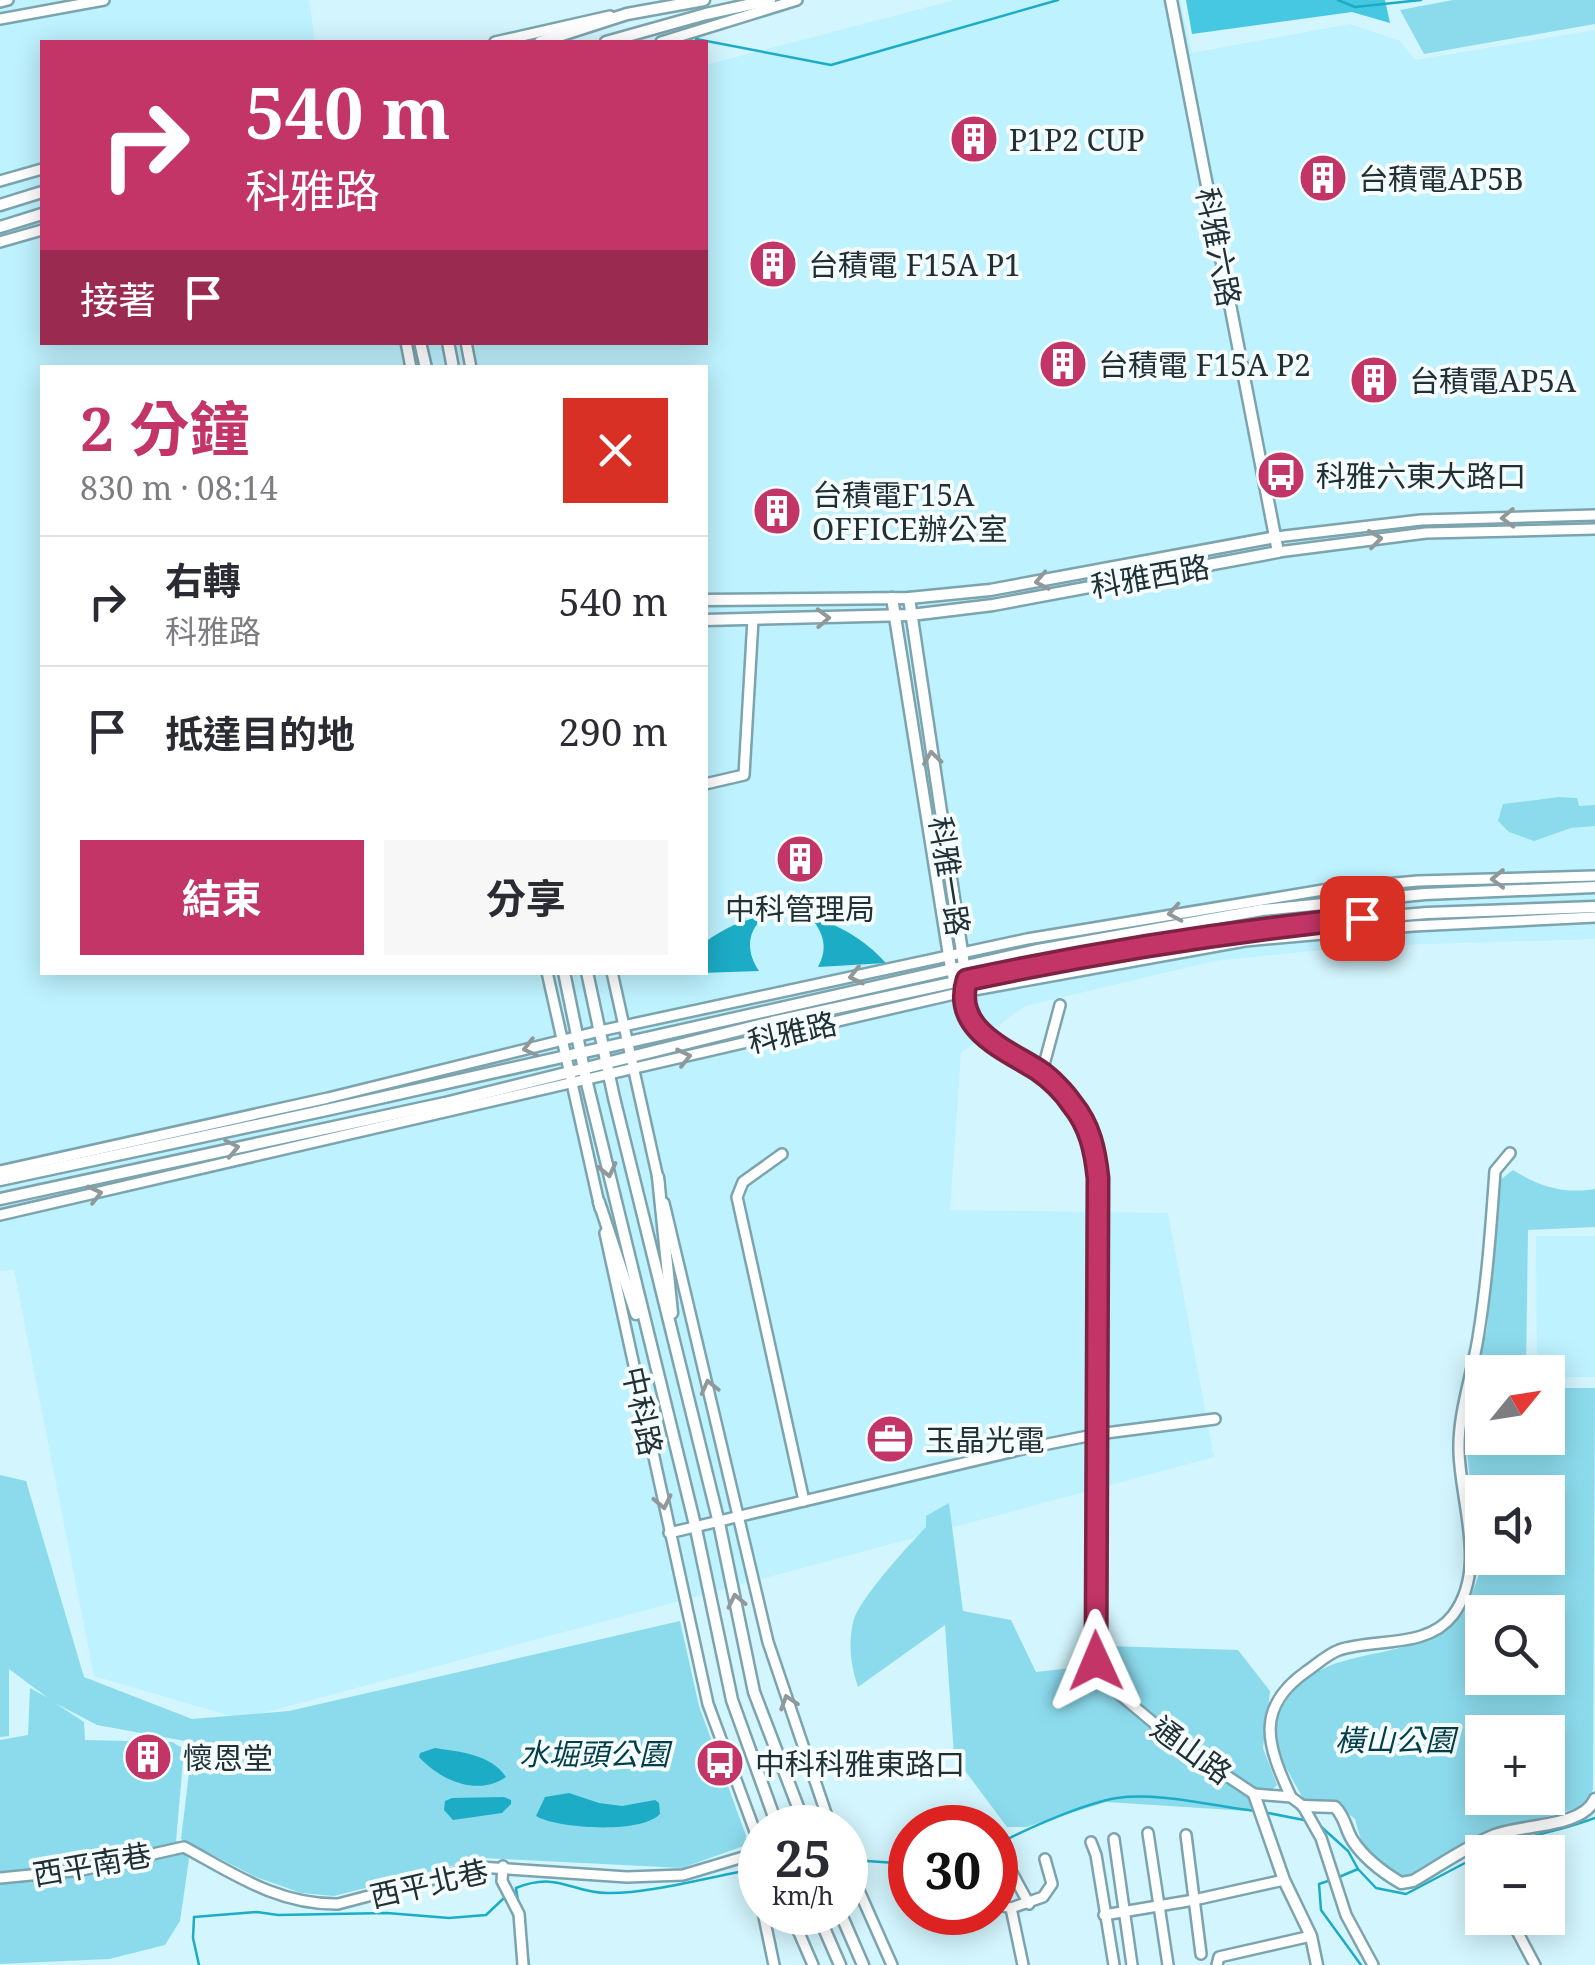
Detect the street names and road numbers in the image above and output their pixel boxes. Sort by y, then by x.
street label: 科雅六路 [1187,184,1251,310]
street label: 科雅西路 [1087,545,1213,607]
street label: 科雅一路 [920,814,980,938]
street label: 科雅路 [744,1002,840,1062]
street label: 中科路 [614,1363,672,1459]
street label: 通山路 [1144,1707,1240,1793]
street label: 西平南巷 [29,1833,155,1895]
street label: 西平北巷 [366,1850,492,1916]

